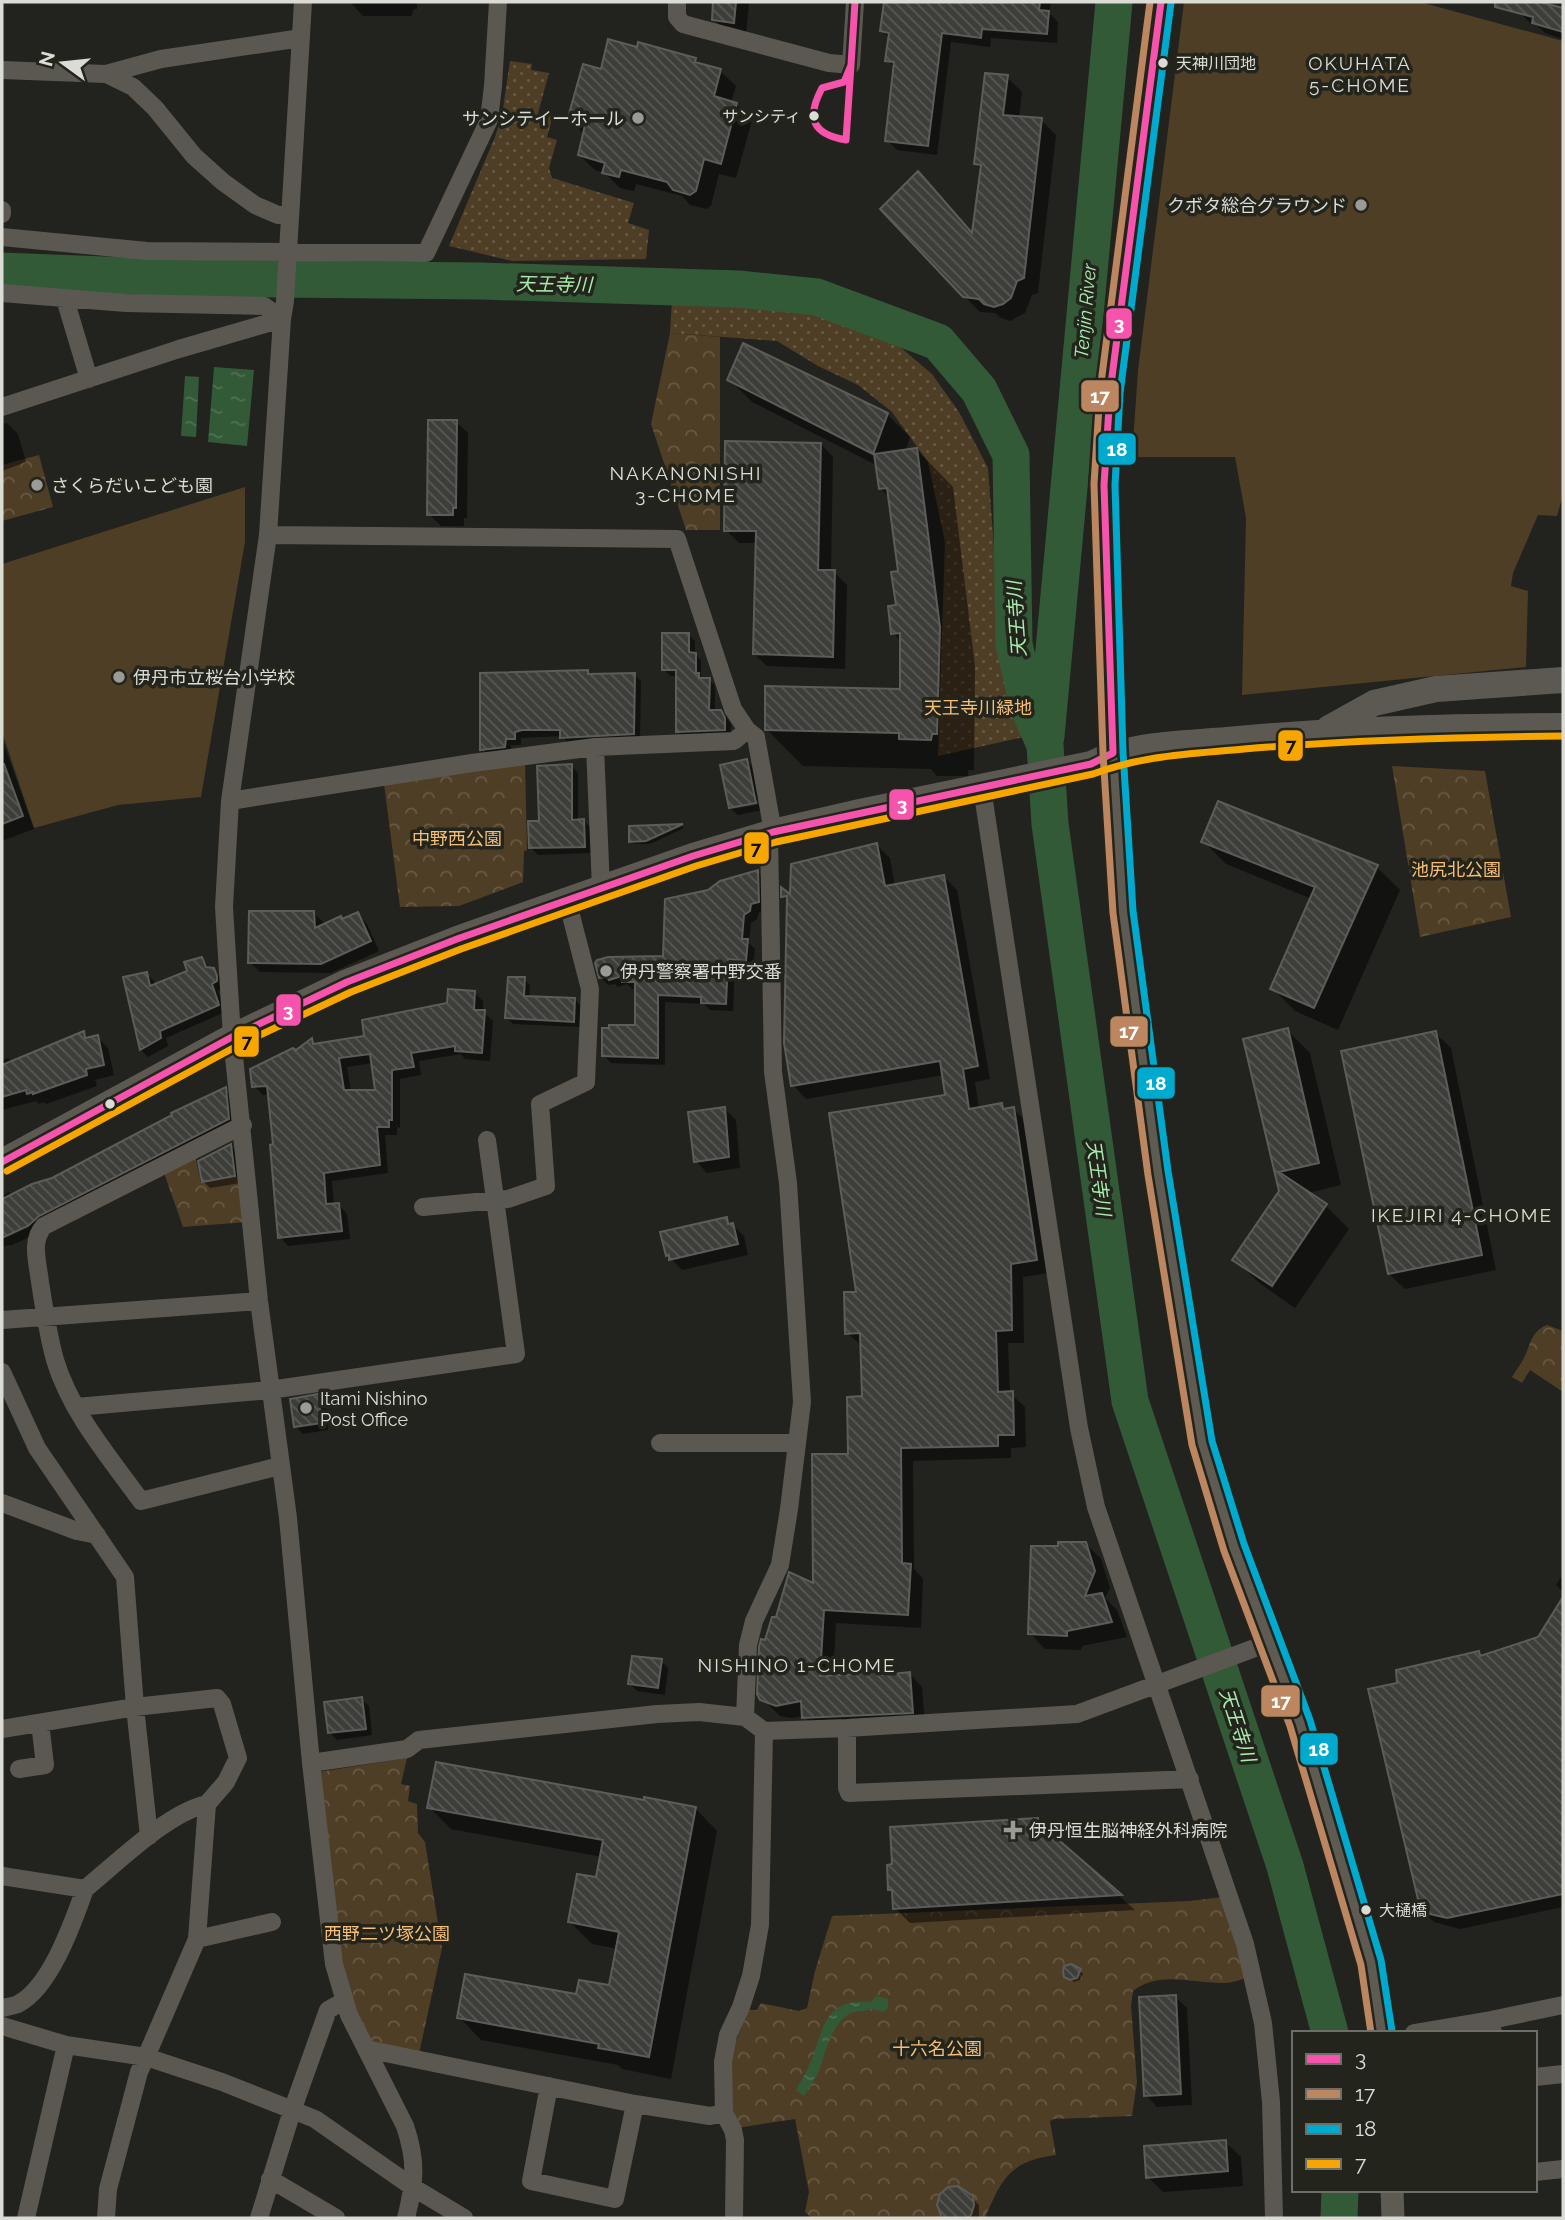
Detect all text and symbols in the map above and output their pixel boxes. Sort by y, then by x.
north arrow [28,28,98,98]
text: N [34,49,59,68]
district label: OKUHATA 5-CHOME [1308,52,1412,96]
place label: 天神川団地 [1176,54,1256,73]
marker: 天神川団地 [1156,56,1170,70]
place label: サンシティ [722,107,801,126]
place label: サンシテイーホール [462,108,624,129]
marker: サンシティ [807,109,821,123]
marker: サンシテイーホール [630,110,646,126]
place label: クボタ総合グラウンド [1167,195,1347,216]
marker: クボタ総合グラウンド [1353,197,1369,213]
water label: Tenjin River [1070,261,1100,359]
water label: 天王寺川 [516,272,594,296]
line badge: 3 [1105,307,1133,340]
text: 3 [1114,312,1124,334]
line badge: 17 [1080,379,1120,413]
text: 17 [1090,385,1110,407]
line badge: 18 [1097,432,1137,466]
text: 18 [1107,438,1127,460]
district label: NAKANONISHI 3-CHOME [609,462,763,506]
place label: さくらだいこども園 [51,475,213,496]
marker: さくらだいこども園 [29,477,45,493]
water label: 天王寺川 [1002,578,1030,658]
place label: 伊丹市立桜台小学校 [133,667,295,688]
marker: 伊丹市立桜台小学校 [111,669,127,685]
park label: 天王寺川緑地 [924,697,1032,718]
line badge: 7 [1277,729,1304,762]
text: 7 [1286,734,1297,756]
line badge: 3 [888,788,915,821]
text: 3 [897,793,907,815]
park label: 中野西公園 [412,828,502,849]
line badge: 7 [743,831,770,865]
text: 7 [751,837,762,859]
park label: 池尻北公園 [1411,859,1501,880]
place label: 伊丹警察署中野交番 [620,961,782,982]
marker: 伊丹警察署中野交番 [598,963,614,979]
line badge: 3 [275,993,302,1027]
text: 3 [283,999,293,1021]
line badge: 17 [1109,1015,1149,1048]
text: 17 [1119,1020,1139,1042]
line badge: 7 [233,1025,260,1058]
text: 7 [242,1030,253,1052]
line badge: 18 [1136,1066,1176,1100]
text: 18 [1146,1072,1166,1094]
unlabelled marker [103,1097,117,1111]
water label: 天王寺川 [1083,1139,1115,1219]
district label: IKEJIRI 4-CHOME [1371,1204,1553,1226]
place label: Itami Nishino Post Office [320,1388,428,1430]
marker: Itami Nishino Post Office [298,1400,314,1416]
district label: NISHINO 1-CHOME [698,1654,896,1676]
line badge: 17 [1260,1684,1301,1718]
water label: 天王寺川 [1216,1685,1261,1766]
text: 17 [1271,1690,1291,1712]
line badge: 18 [1299,1732,1339,1766]
text: 18 [1309,1738,1329,1760]
marker: 伊丹恒生脳神経外科病院 [1003,1820,1023,1840]
place label: 伊丹恒生脳神経外科病院 [1029,1820,1227,1841]
place label: 大樋橋 [1379,1901,1427,1920]
marker: 大樋橋 [1359,1903,1373,1917]
park label: 西野二ツ塚公園 [324,1923,450,1944]
legend [1292,2031,1537,2192]
park label: 十六名公園 [892,2038,982,2059]
text: 3 [1355,2046,1366,2071]
text: 17 [1355,2081,1376,2106]
text: 18 [1355,2116,1376,2141]
text: 7 [1355,2151,1367,2176]

